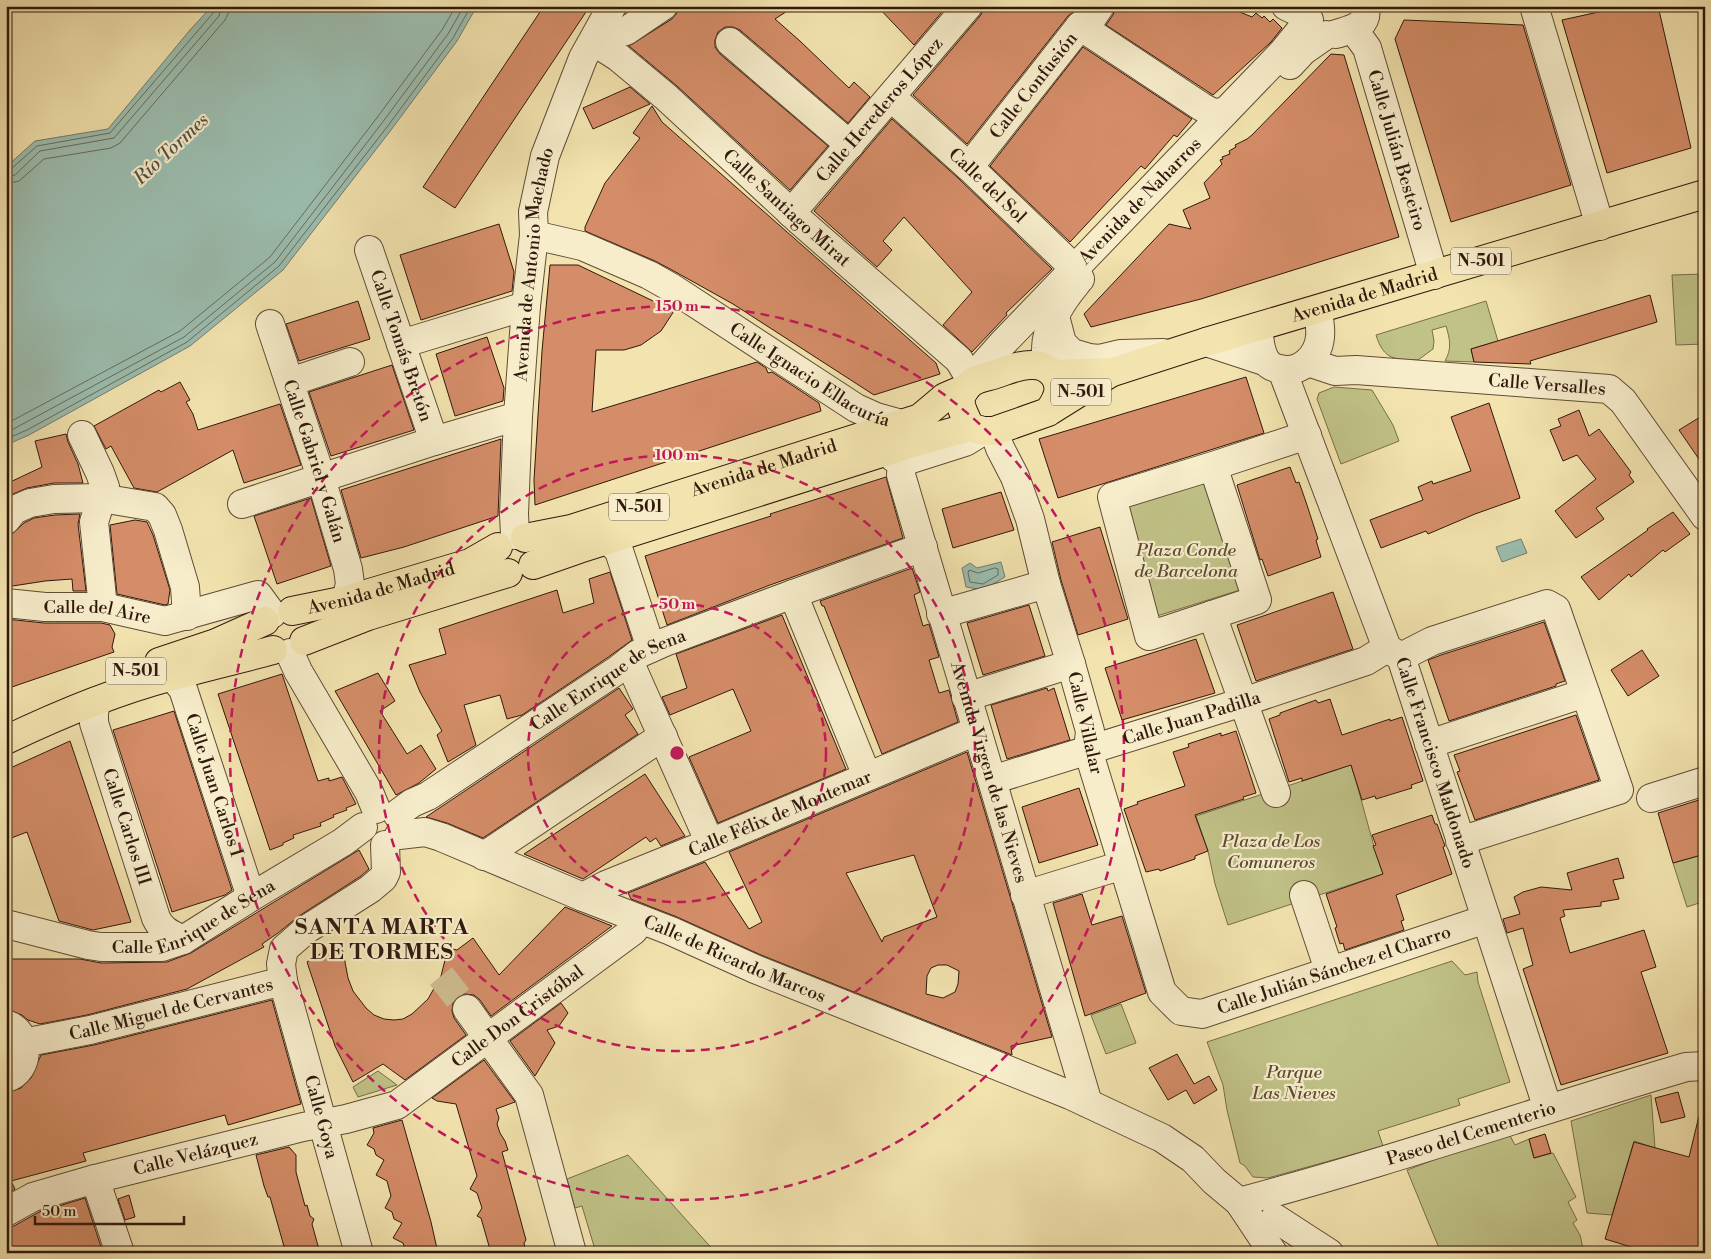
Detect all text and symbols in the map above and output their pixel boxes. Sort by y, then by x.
street label: Calle Confusión [984,27,1083,143]
street label: Calle Herederos López [811,32,948,187]
street label: Calle Julián Besteiro [1363,67,1432,233]
water label: Río Tormes [128,108,214,191]
street label: Avenida de Naharros [1073,132,1206,270]
street label: Calle del Sol [944,143,1032,228]
street label: Avenida de Antonio Machado [509,144,559,383]
street label: Calle Santiago Mirat [718,144,856,272]
road number: N-501 [1451,248,1511,274]
street label: Avenida de Madrid [1287,262,1441,328]
street label: Calle Tomás Bretón [365,267,438,425]
text: 150 m [655,297,699,316]
street label: Calle Ignacio Ellacuría [725,317,893,432]
street label: Calle Versalles [1487,368,1607,400]
street label: Calle Gabriel y Galán [278,376,351,546]
road number: N-501 [1051,378,1111,406]
street label: Avenida de Madrid [687,434,840,502]
text: 100 m [655,446,700,465]
road number: N-501 [609,494,669,520]
park label: Plaza Conde de Barcelona [1134,539,1239,583]
street label: Avenida de Madrid [305,557,458,619]
street label: Calle del Aire [44,595,153,629]
text: 50 m [659,595,695,614]
street label: Calle Enrique de Sena [526,623,690,736]
street label: Calle Francisco Maldonado [1390,654,1480,871]
road number: N-501 [106,658,166,684]
street label: Avenida Virgen de las Nieves [945,658,1033,886]
street label: Calle Villalar [1062,669,1108,777]
street label: Calle Juan Padilla [1120,685,1264,750]
street label: Calle Juan Carlos I [180,710,249,860]
centre of rings [668,744,686,762]
street label: Calle Carlos III [98,765,156,888]
street label: Calle Félix de Montemar [685,765,875,862]
park label: Plaza de Los Comuneros [1221,830,1321,874]
street label: Calle Enrique de Sena [112,873,280,960]
street label: Calle de Ricardo Marcos [640,910,829,1008]
district label: SANTA MARTA DE TORMES [295,914,469,966]
street label: Calle Julián Sánchez el Charro [1214,920,1454,1020]
street label: Calle Don Cristóbal [447,959,589,1073]
street label: Calle Miguel de Cervantes [67,972,276,1045]
park label: Parque Las Nieves [1251,1061,1336,1105]
street label: Calle Goya [299,1073,343,1162]
street label: Paseo del Cementerio [1383,1096,1559,1170]
street label: Calle Velázquez [131,1127,260,1181]
scale bar [35,1194,184,1226]
text: 50 m [42,1202,76,1221]

